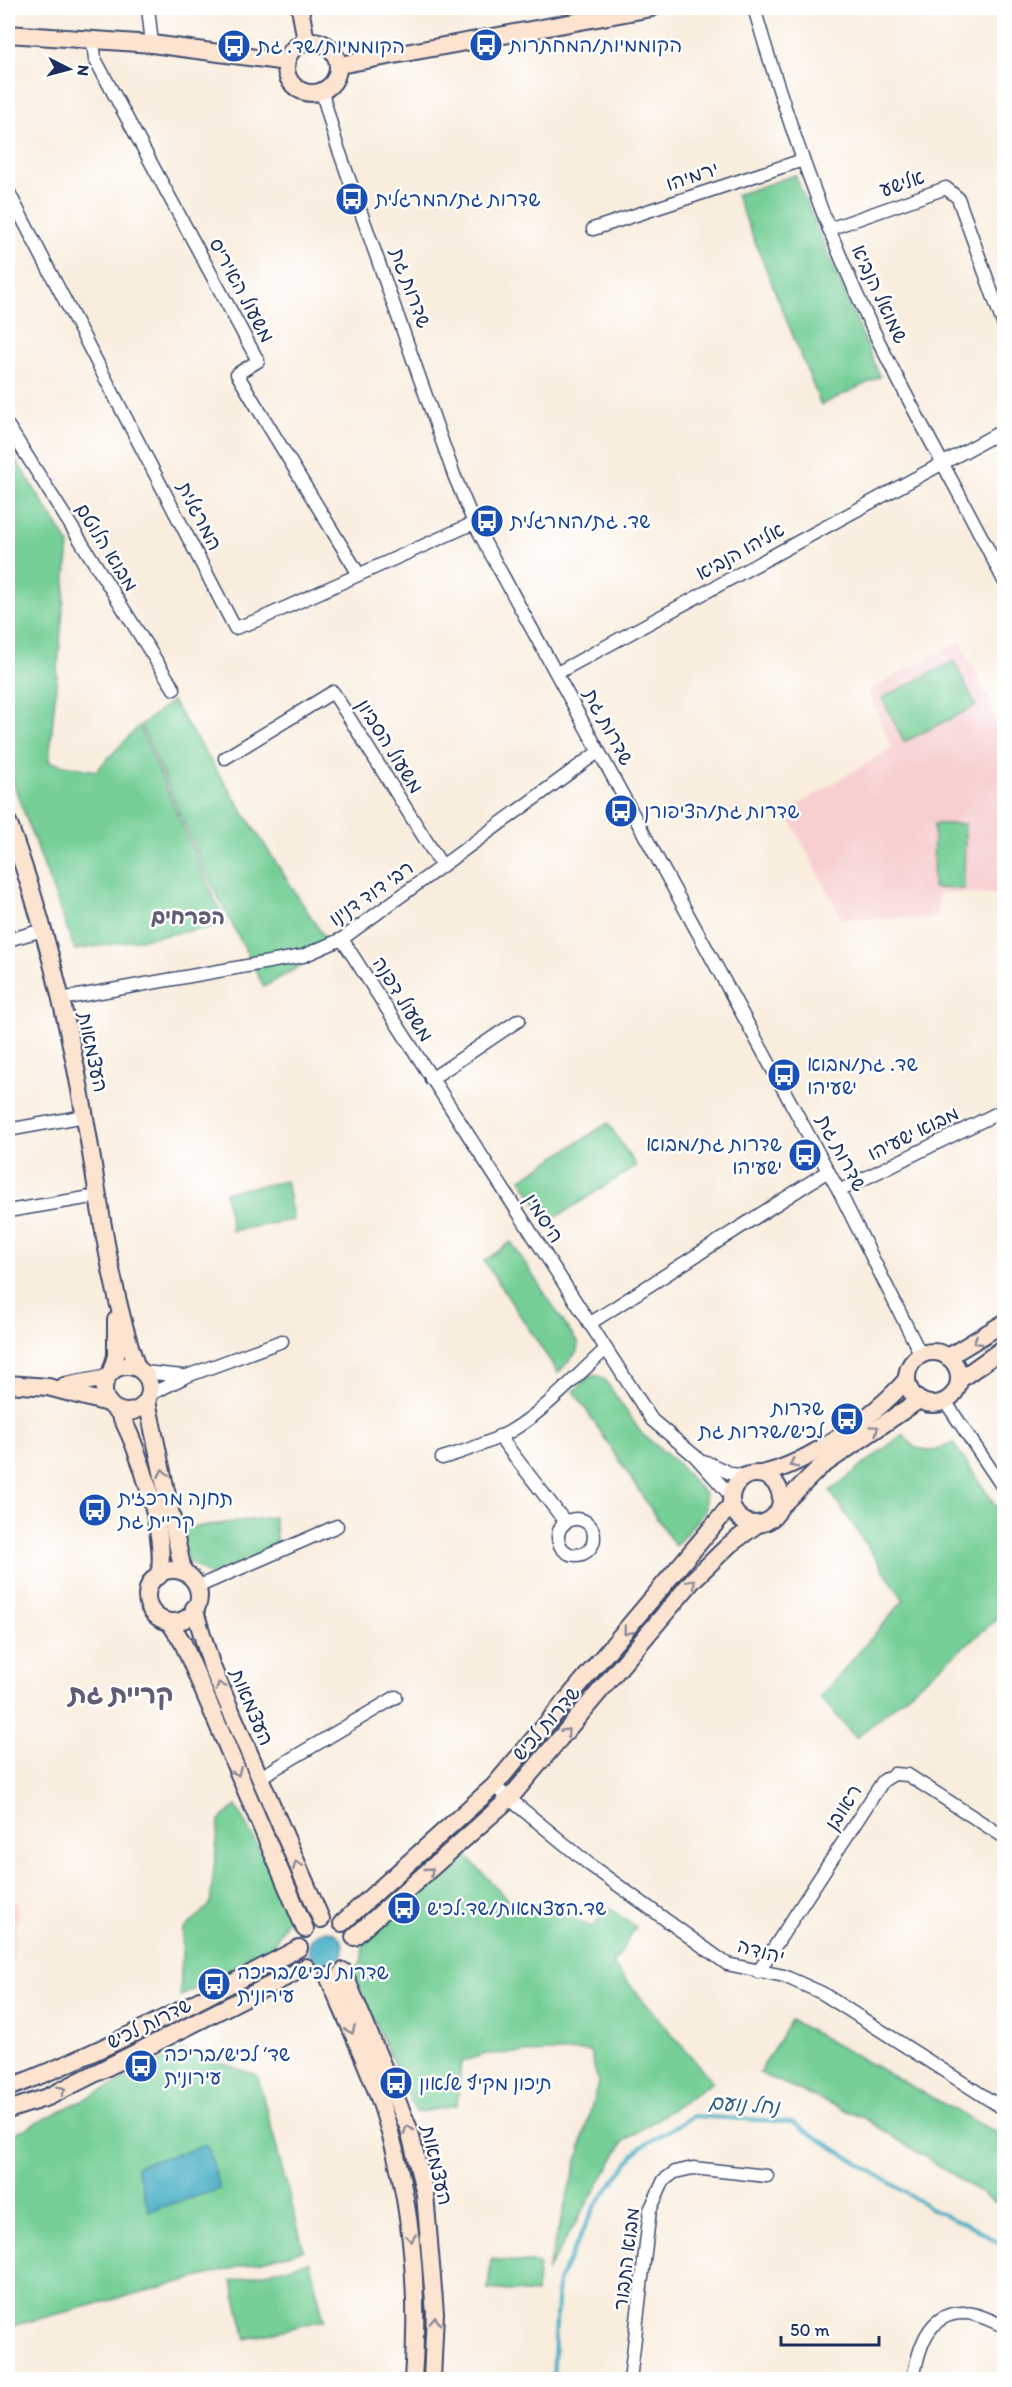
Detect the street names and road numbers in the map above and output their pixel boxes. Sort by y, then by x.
street label: ירמיהו [663,156,721,196]
street label: אלישע [877,164,927,202]
street label: משעול האיריס [204,234,280,346]
street label: שמואל הנביא [847,241,913,347]
street label: שדרות גת [385,244,437,331]
street label: המרגלית [172,477,227,554]
street label: מבוא הלוטם [70,498,144,596]
street label: אליהו הנביא [692,517,788,585]
street label: שדרות גת [578,684,639,769]
street label: משעול הסביון [351,694,429,798]
street label: רבי דוד דנינו [324,855,418,931]
street label: משעול דפנה [367,952,439,1046]
street label: העצמאות [73,1009,113,1094]
street label: מבוא ישעיהו [863,1101,963,1165]
street label: שדרות גת [811,1110,872,1195]
street label: היסמין [518,1189,569,1248]
street label: העצמאות [225,1664,279,1749]
street label: שדרות לכיש [507,1681,585,1765]
street label: ראובן [819,1780,867,1834]
street label: יהודה [735,1933,787,1969]
street label: שדרות לכיש [103,1992,195,2054]
street label: העצמאות [416,2122,458,2207]
street label: מבוא התבור [608,2206,644,2312]

